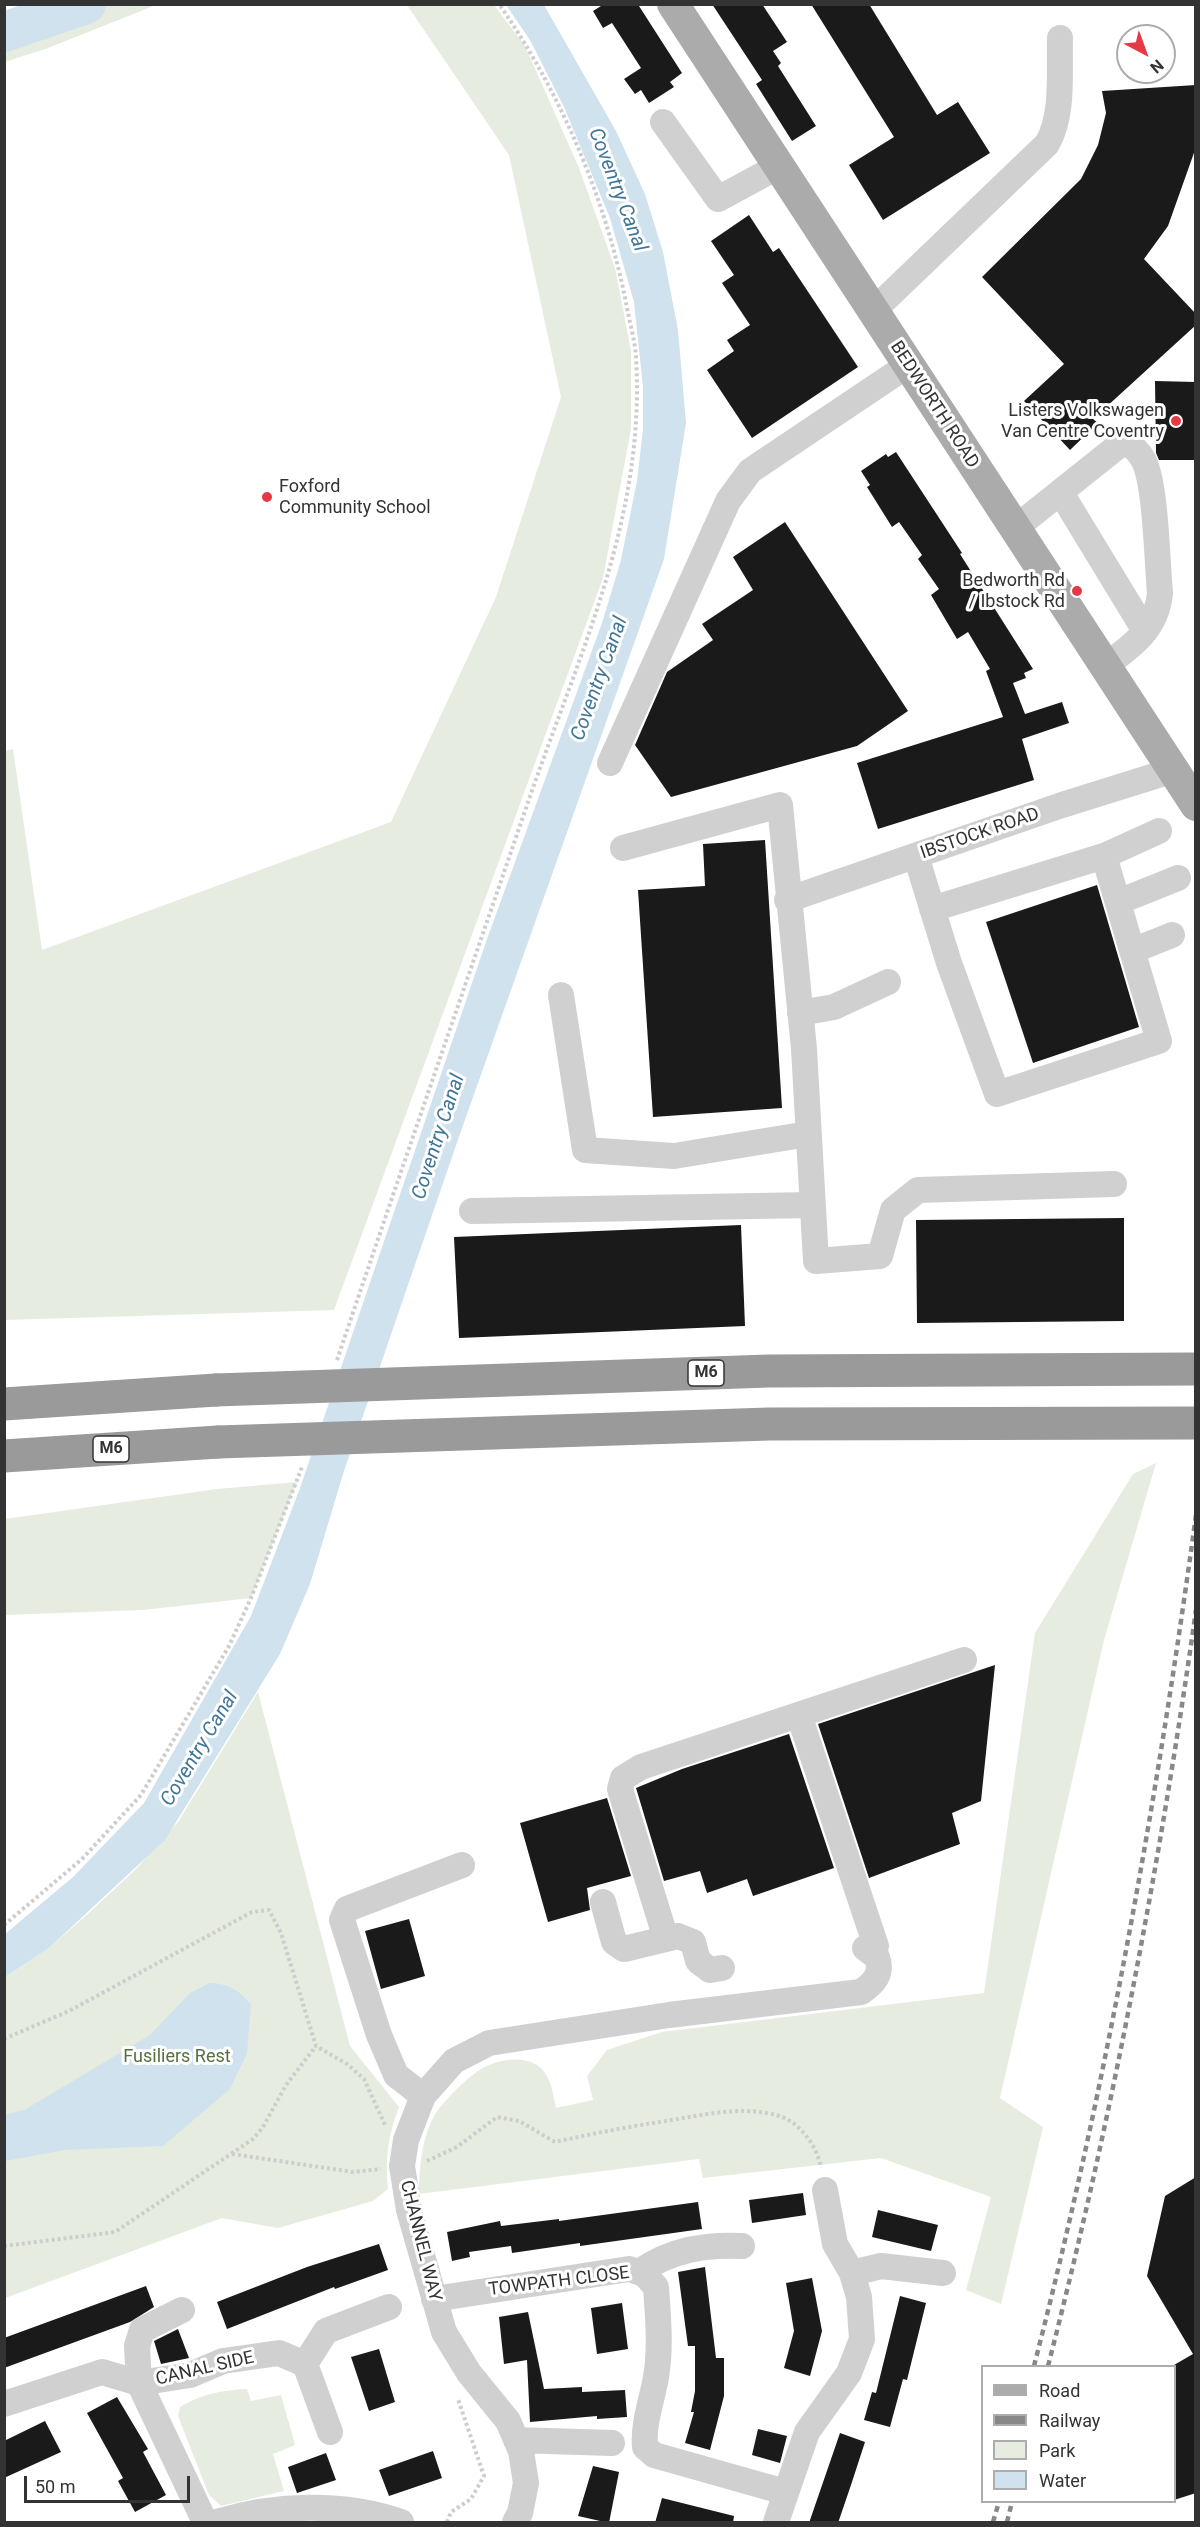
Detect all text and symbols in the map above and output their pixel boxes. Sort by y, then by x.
north arrow [1116,24,1176,84]
text: N [1146,56,1167,77]
water label: Coventry Canal [582,125,652,255]
street label: BEDWORTH ROAD [885,338,983,472]
place label: Listers Volkswagen Van Centre Coventry [1001,400,1164,442]
marker: Listers Volkswagen Van Centre Coventry [1169,414,1183,428]
place label: Foxford Community School [279,476,431,518]
marker: Foxford Community School [260,490,274,504]
place label: Bedworth Rd / Ibstock Rd [962,570,1065,612]
marker: Bedworth Rd / Ibstock Rd [1070,584,1084,598]
water label: Coventry Canal [566,614,634,744]
street label: IBSTOCK ROAD [918,804,1042,864]
water label: Coventry Canal [407,1071,471,1203]
road number: M6 [688,1360,724,1386]
road number: M6 [93,1436,129,1462]
water label: Coventry Canal [156,1687,244,1811]
park label: Fusiliers Rest [123,2046,231,2068]
street label: CHANNEL WAY [395,2178,445,2304]
street label: TOWPATH CLOSE [487,2263,631,2301]
street label: CANAL SIDE [154,2347,256,2391]
legend [981,2365,1176,2503]
text: Road [1039,2380,1080,2401]
text: Railway [1039,2410,1100,2431]
text: Park [1039,2440,1075,2461]
scale bar [27,2464,194,2502]
text: Water [1039,2470,1086,2491]
text: 50 m [35,2476,75,2497]

